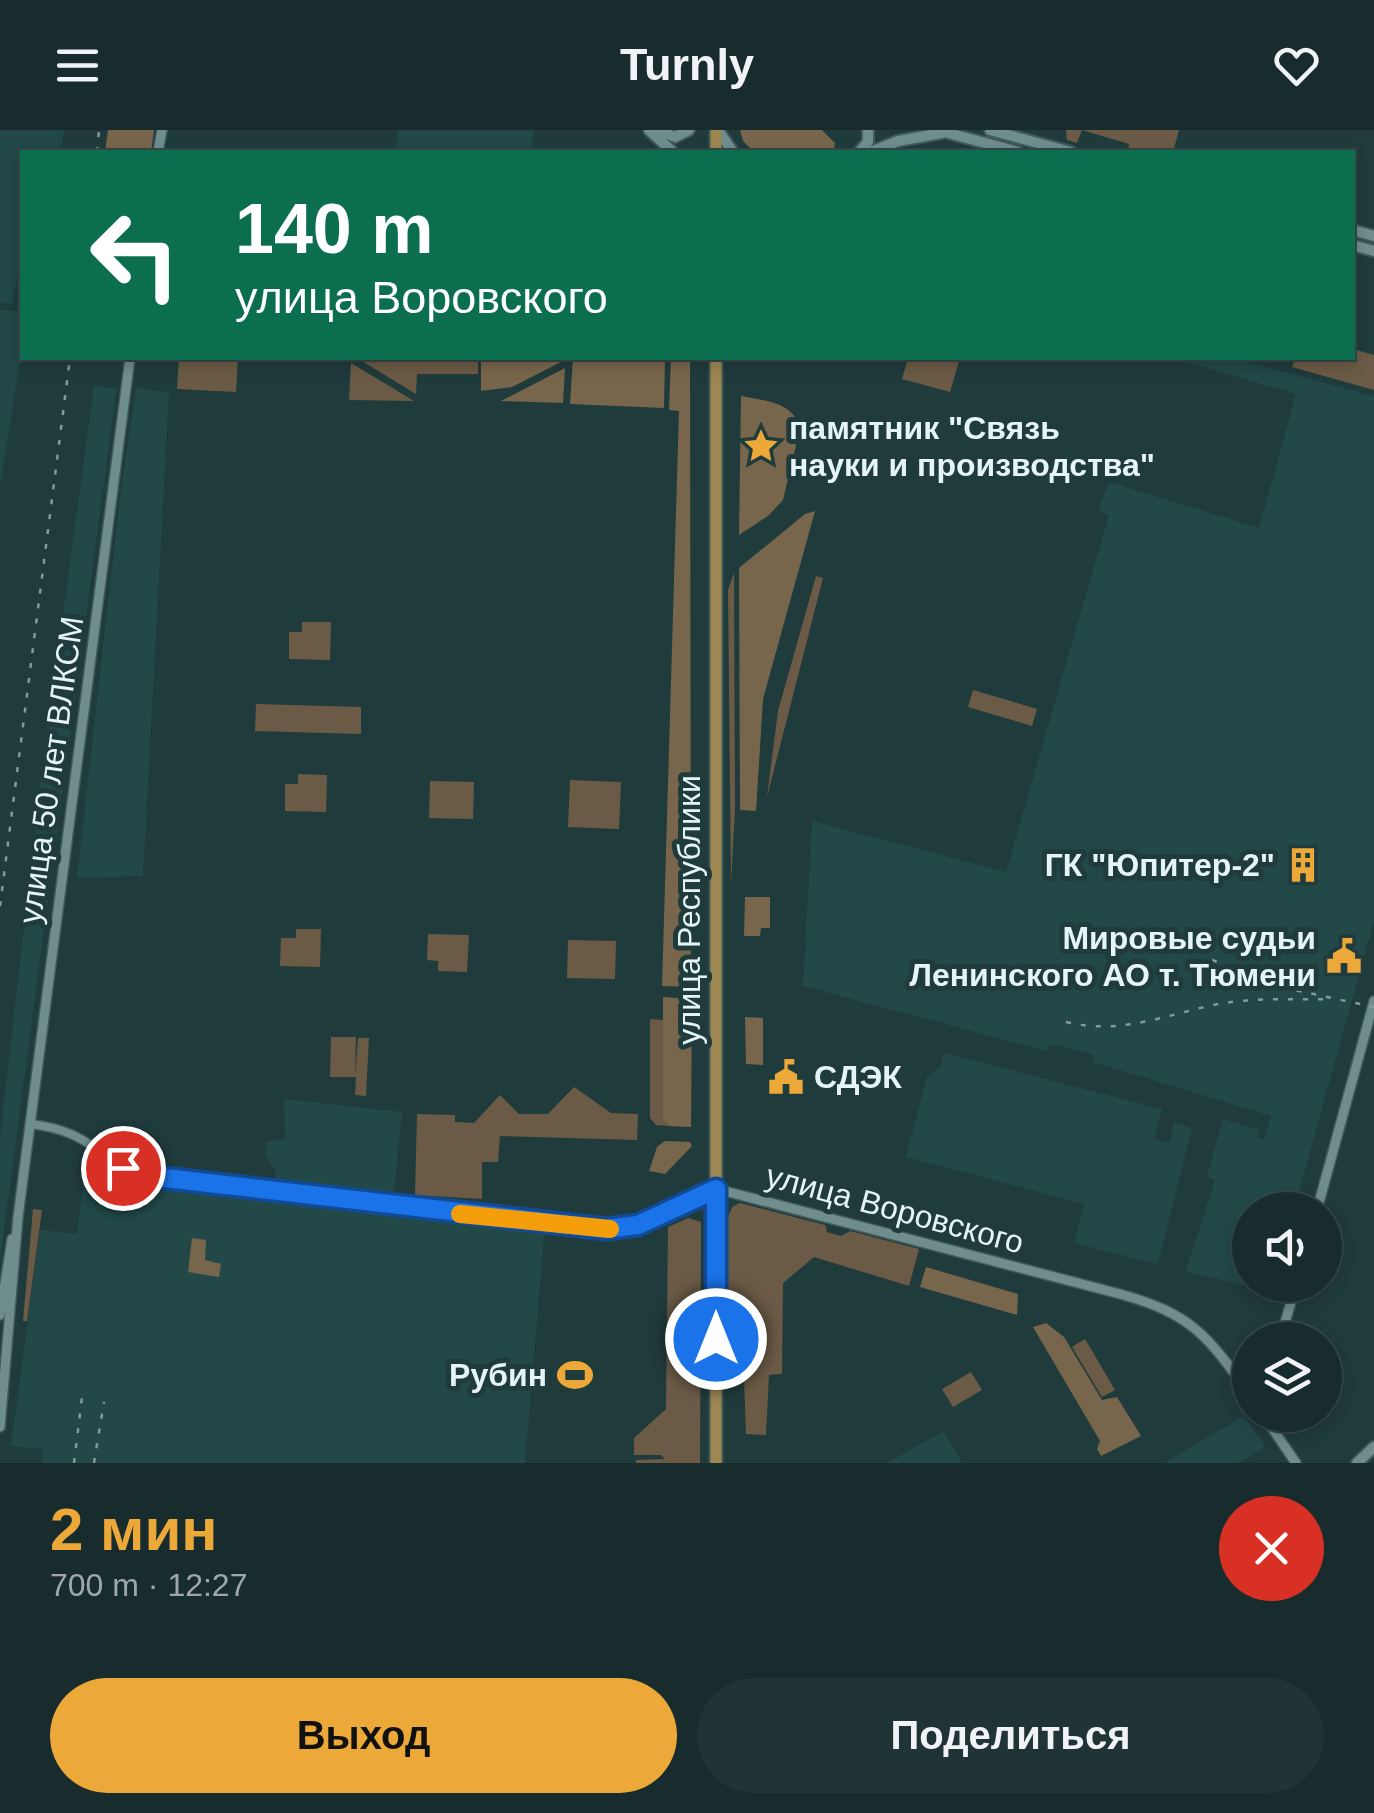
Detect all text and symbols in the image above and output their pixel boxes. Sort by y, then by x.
icon: menu [50,38,105,93]
icon: heart [1269,38,1324,93]
text: Turnly [620,39,754,90]
icon: left [70,190,200,320]
text: 140 m [235,190,433,268]
text: улица Воровского [235,272,608,323]
place label: памятник "Связь науки и производства" [789,410,1155,483]
place icon: памятник "Связь науки и производства" [742,427,780,465]
street label: улица 50 лет ВЛКСМ [12,614,90,926]
street label: улица Республики [671,775,707,1045]
building icon: ГК "Юпитер-2" [1284,846,1322,884]
place label: ГК "Юпитер-2" [1045,847,1275,883]
place label: Мировые судьи Ленинского АО т. Тюмени [910,920,1316,993]
public building icon: Мировые судьи Ленинского АО т. Тюмени [1325,937,1363,975]
public building icon: СДЭК [767,1058,805,1096]
place label: СДЭК [814,1059,902,1095]
pin [81,1126,166,1211]
icon: arrive [96,1141,151,1196]
street label: улица Воровского [762,1157,1028,1261]
map controls [1232,1192,1342,1432]
button: sound [1232,1192,1342,1302]
position arrow [664,1287,768,1391]
button: layers [1232,1322,1342,1432]
sports icon: Рубин [556,1356,594,1394]
place label: Рубин [449,1357,547,1393]
text: 2 мин [50,1496,218,1563]
button: close [1219,1496,1324,1601]
text: 700 m · 12:27 [50,1567,247,1603]
button: Выход [50,1678,677,1793]
button: Поделиться [697,1678,1324,1793]

